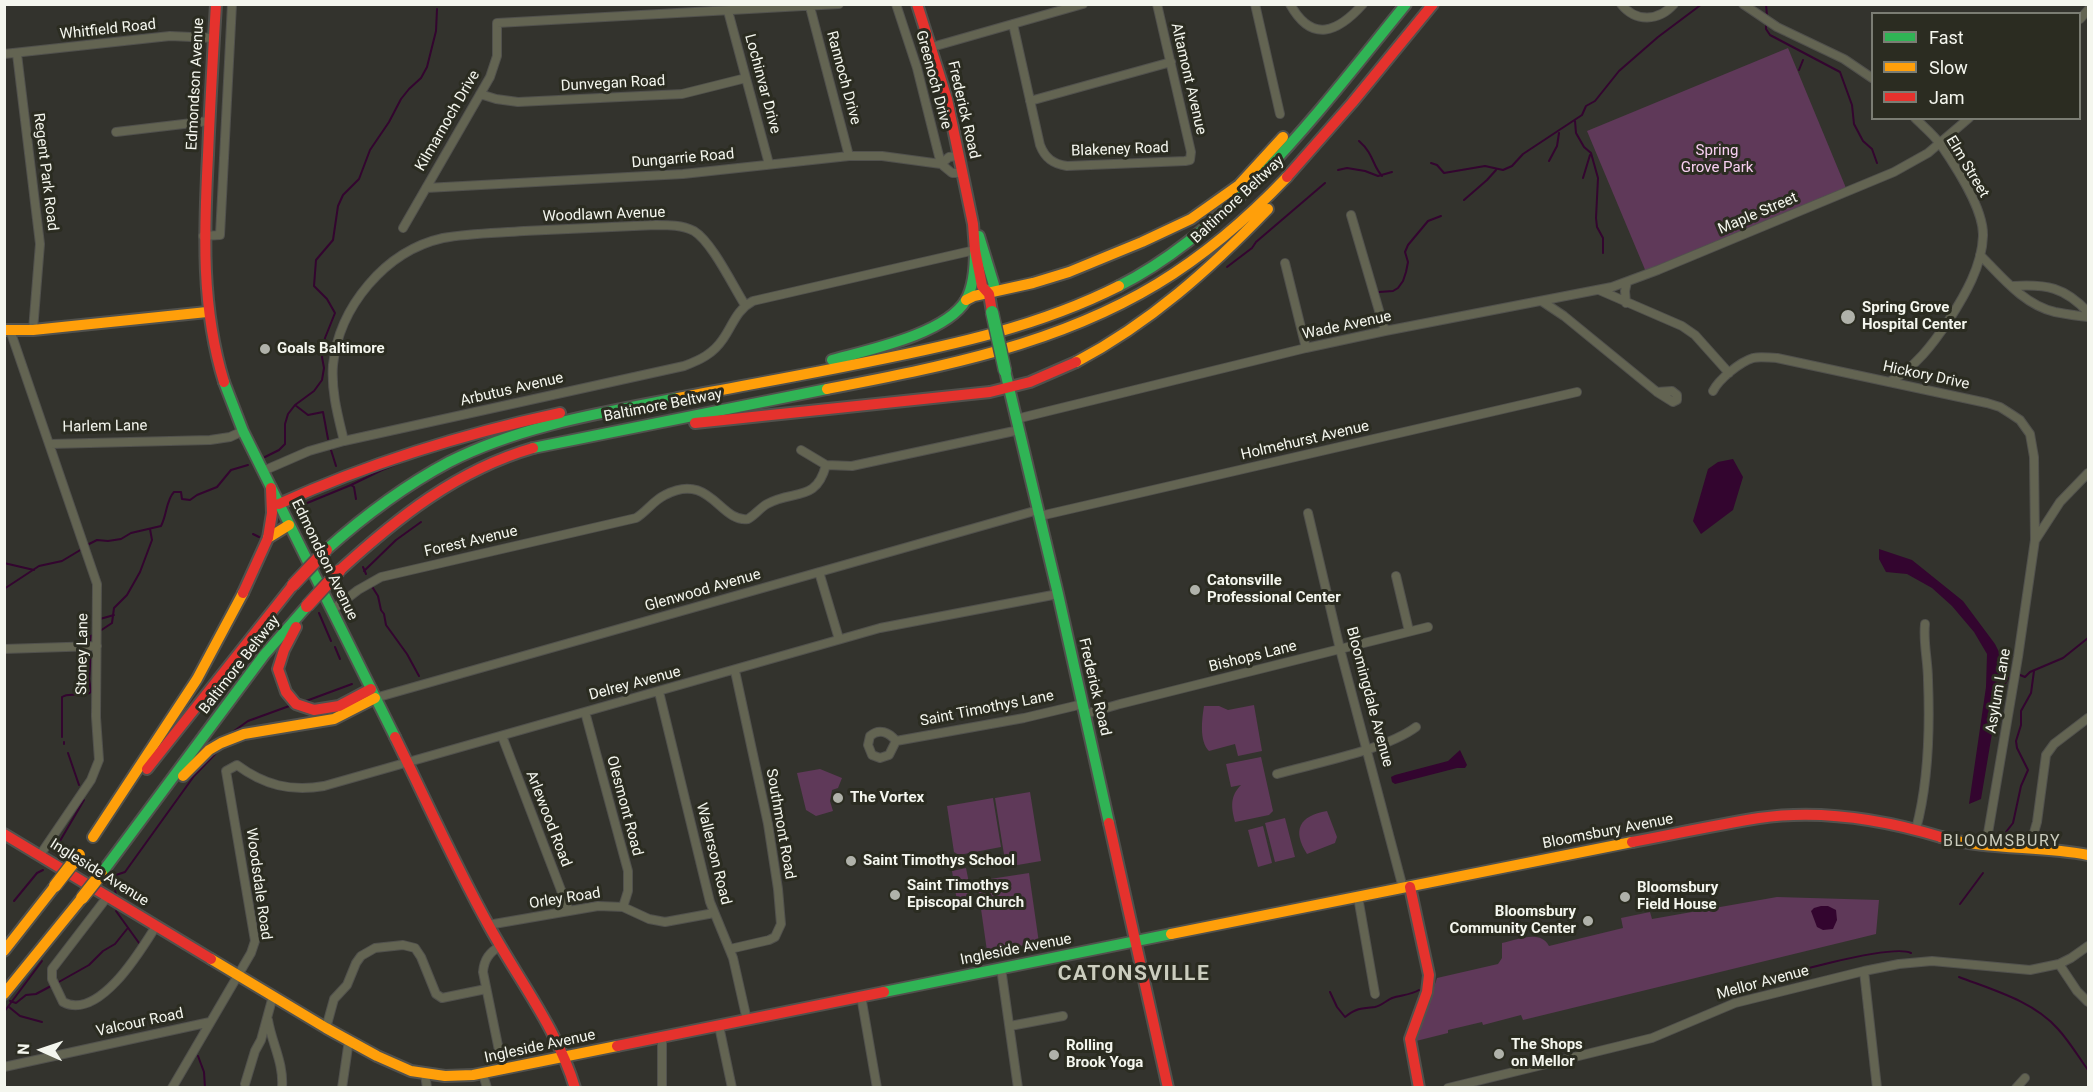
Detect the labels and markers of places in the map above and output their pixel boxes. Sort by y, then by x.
place label: Spring Grove Hospital Center [1862,299,1967,334]
marker: Spring Grove Hospital Center [1839,308,1857,326]
place label: Goals Baltimore [277,340,385,358]
marker: Goals Baltimore [258,342,272,356]
place label: Catonsville Professional Center [1207,572,1341,607]
marker: Catonsville Professional Center [1188,583,1202,597]
place label: The Vortex [850,789,924,807]
marker: The Vortex [831,791,845,805]
place label: Saint Timothys School [863,852,1015,870]
marker: Saint Timothys School [844,854,858,868]
place label: Saint Timothys Episcopal Church [907,877,1024,912]
place label: Bloomsbury Field House [1637,879,1718,914]
marker: Saint Timothys Episcopal Church [888,888,902,902]
marker: Bloomsbury Field House [1618,890,1632,904]
place label: Bloomsbury Community Center [1450,903,1576,938]
marker: Bloomsbury Community Center [1581,914,1595,928]
place label: The Shops on Mellor [1511,1036,1583,1071]
place label: Rolling Brook Yoga [1066,1037,1143,1072]
marker: The Shops on Mellor [1492,1047,1506,1061]
marker: Rolling Brook Yoga [1047,1048,1061,1062]

